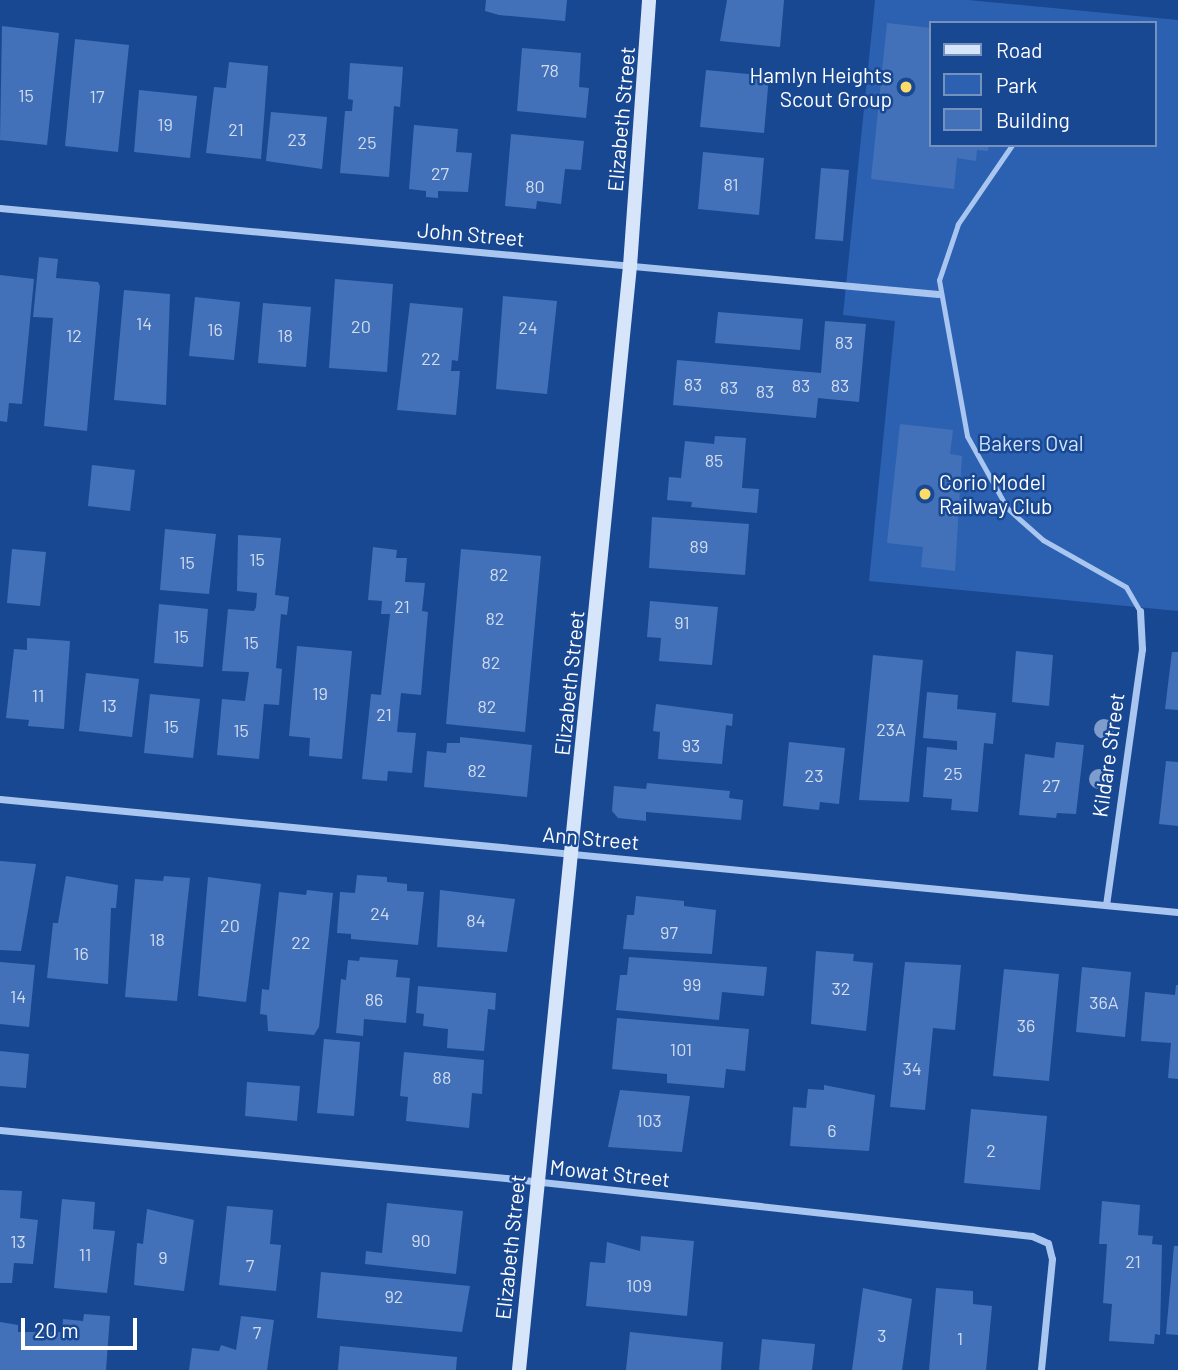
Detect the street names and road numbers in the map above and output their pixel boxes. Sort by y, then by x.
street label: Elizabeth Street [602,45,640,193]
street label: John Street [416,217,526,251]
street label: Elizabeth Street [549,609,589,757]
street label: Kildare Street [1087,691,1129,819]
street label: Ann Street [542,821,640,855]
street label: Mowat Street [549,1154,671,1192]
street label: Elizabeth Street [490,1173,530,1321]

